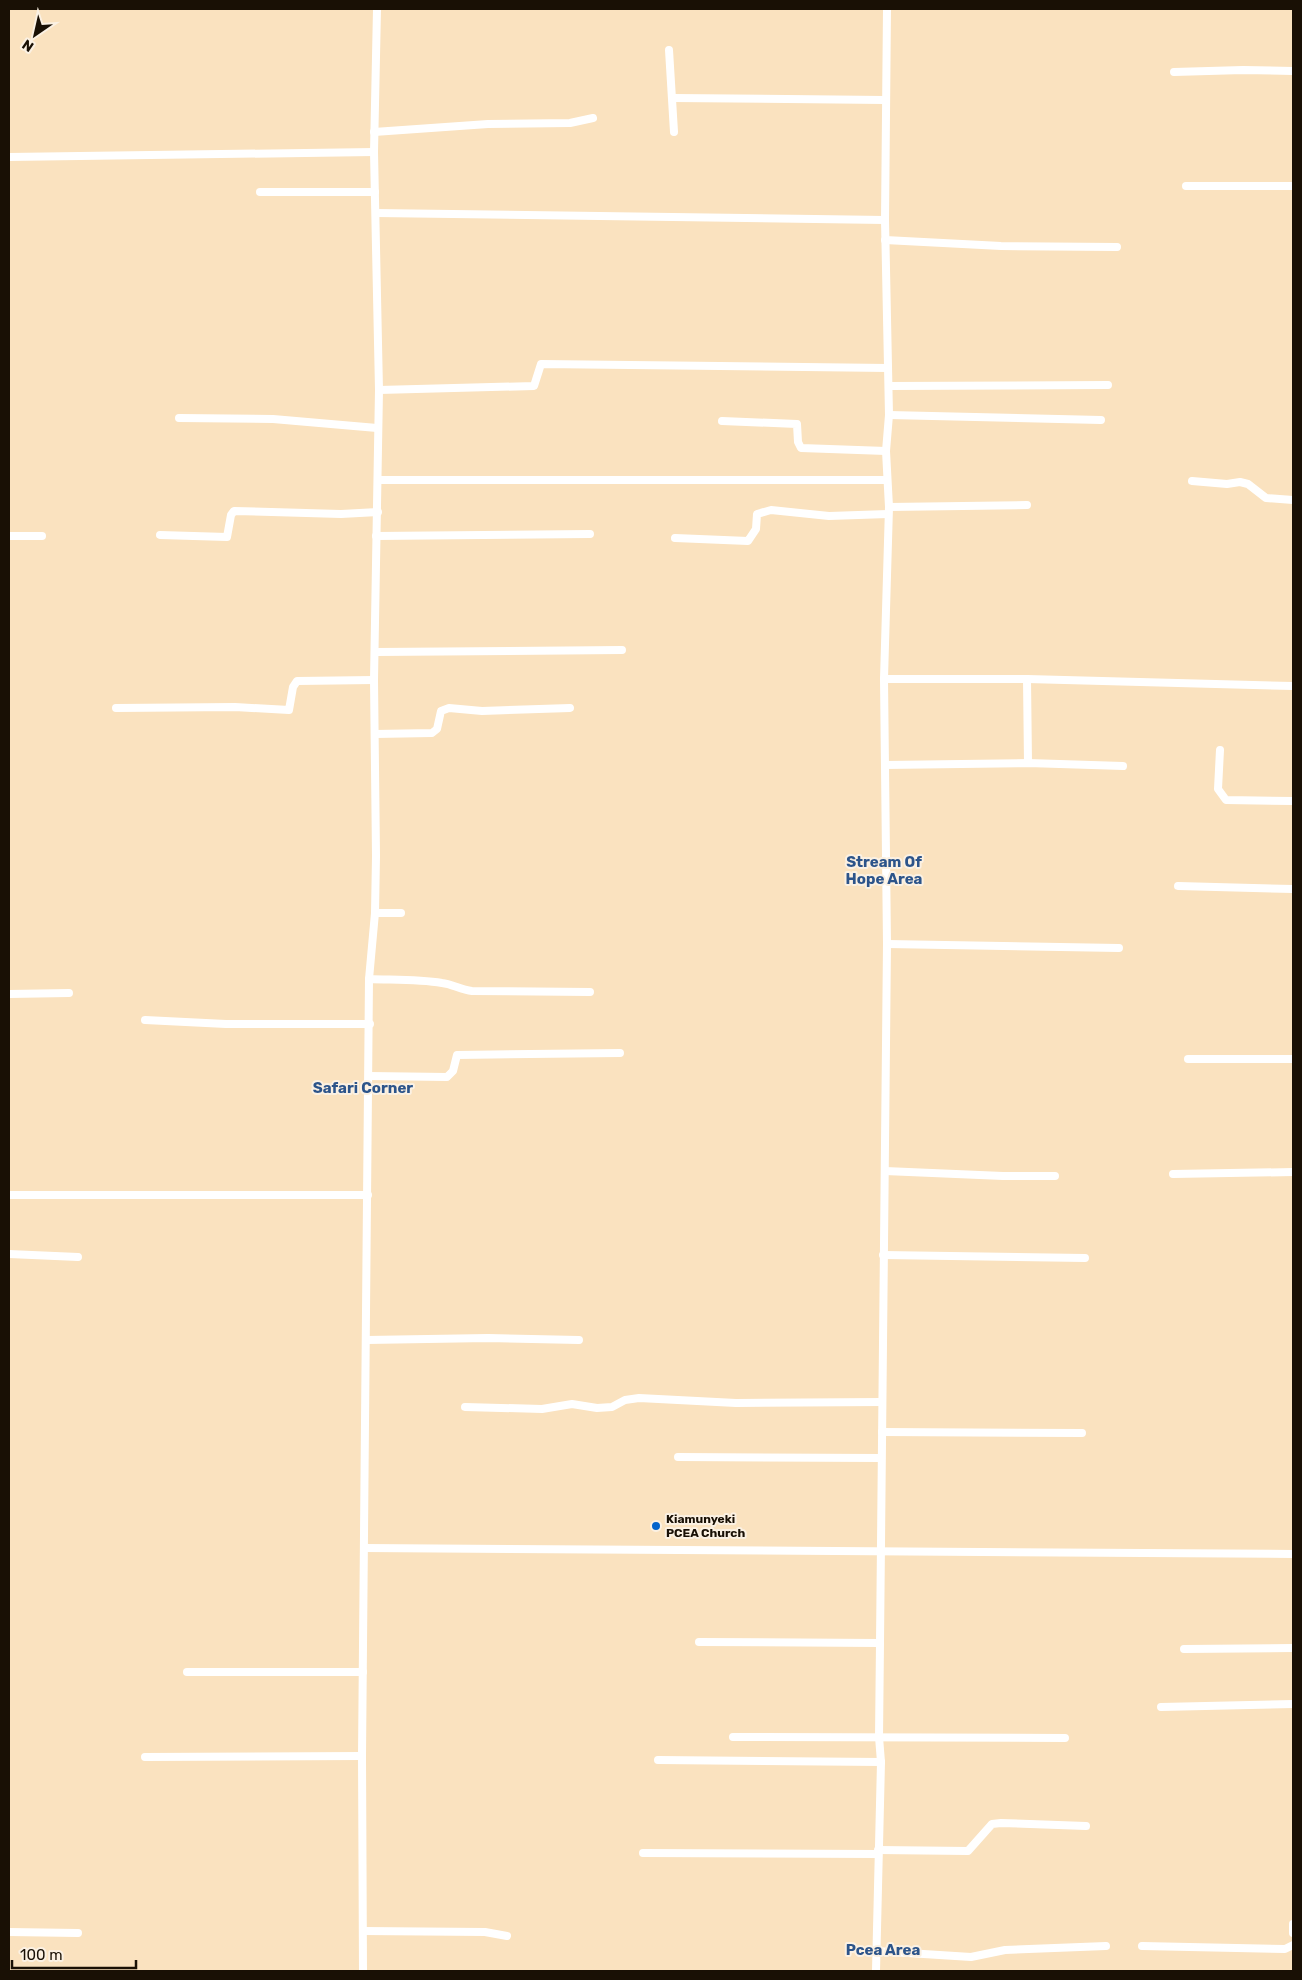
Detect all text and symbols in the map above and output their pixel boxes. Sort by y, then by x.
north arrow [10,10,60,60]
text: N [19,35,37,55]
district label: Stream Of Hope Area [846,853,923,888]
district label: Safari Corner [313,1079,413,1097]
place label: Kiamunyeki PCEA Church [666,1512,745,1540]
marker: Kiamunyeki PCEA Church [650,1520,662,1532]
scale bar [12,1938,136,1970]
district label: Pcea Area [846,1941,921,1959]
text: 100 m [20,1946,62,1964]

